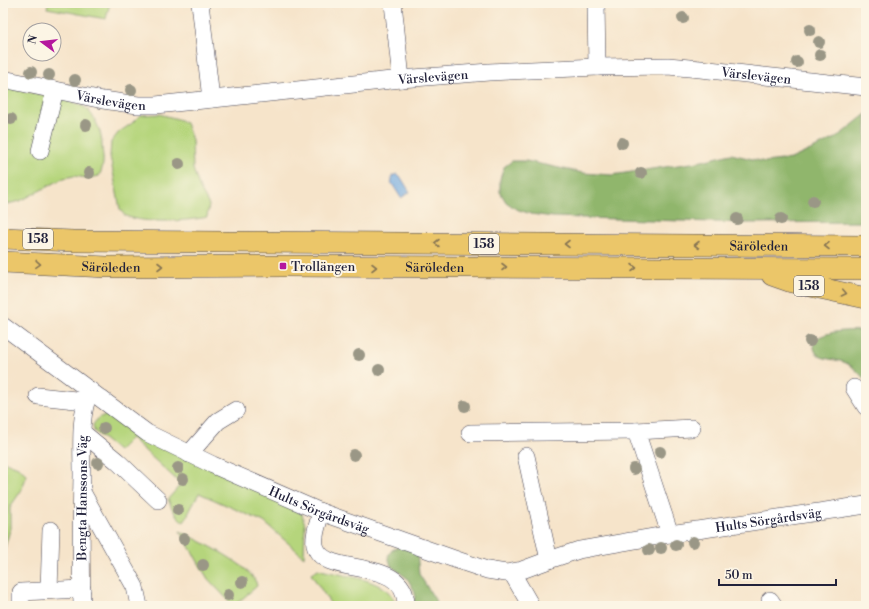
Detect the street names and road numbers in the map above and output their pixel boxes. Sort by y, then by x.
street label: Värslevägen [719,64,792,88]
street label: Värslevägen [396,67,469,88]
street label: Värslevägen [73,87,146,114]
road number: 158 [23,229,53,249]
road number: 158 [469,234,499,254]
street label: Säröleden [729,238,789,255]
street label: Säröleden [81,259,141,276]
street label: Säröleden [405,260,465,276]
road number: 158 [794,276,824,296]
street label: Bengta Hanssons Väg [74,435,91,562]
street label: Hults Sörgårdsväg [266,483,372,538]
street label: Hults Sörgårdsväg [714,505,823,536]

